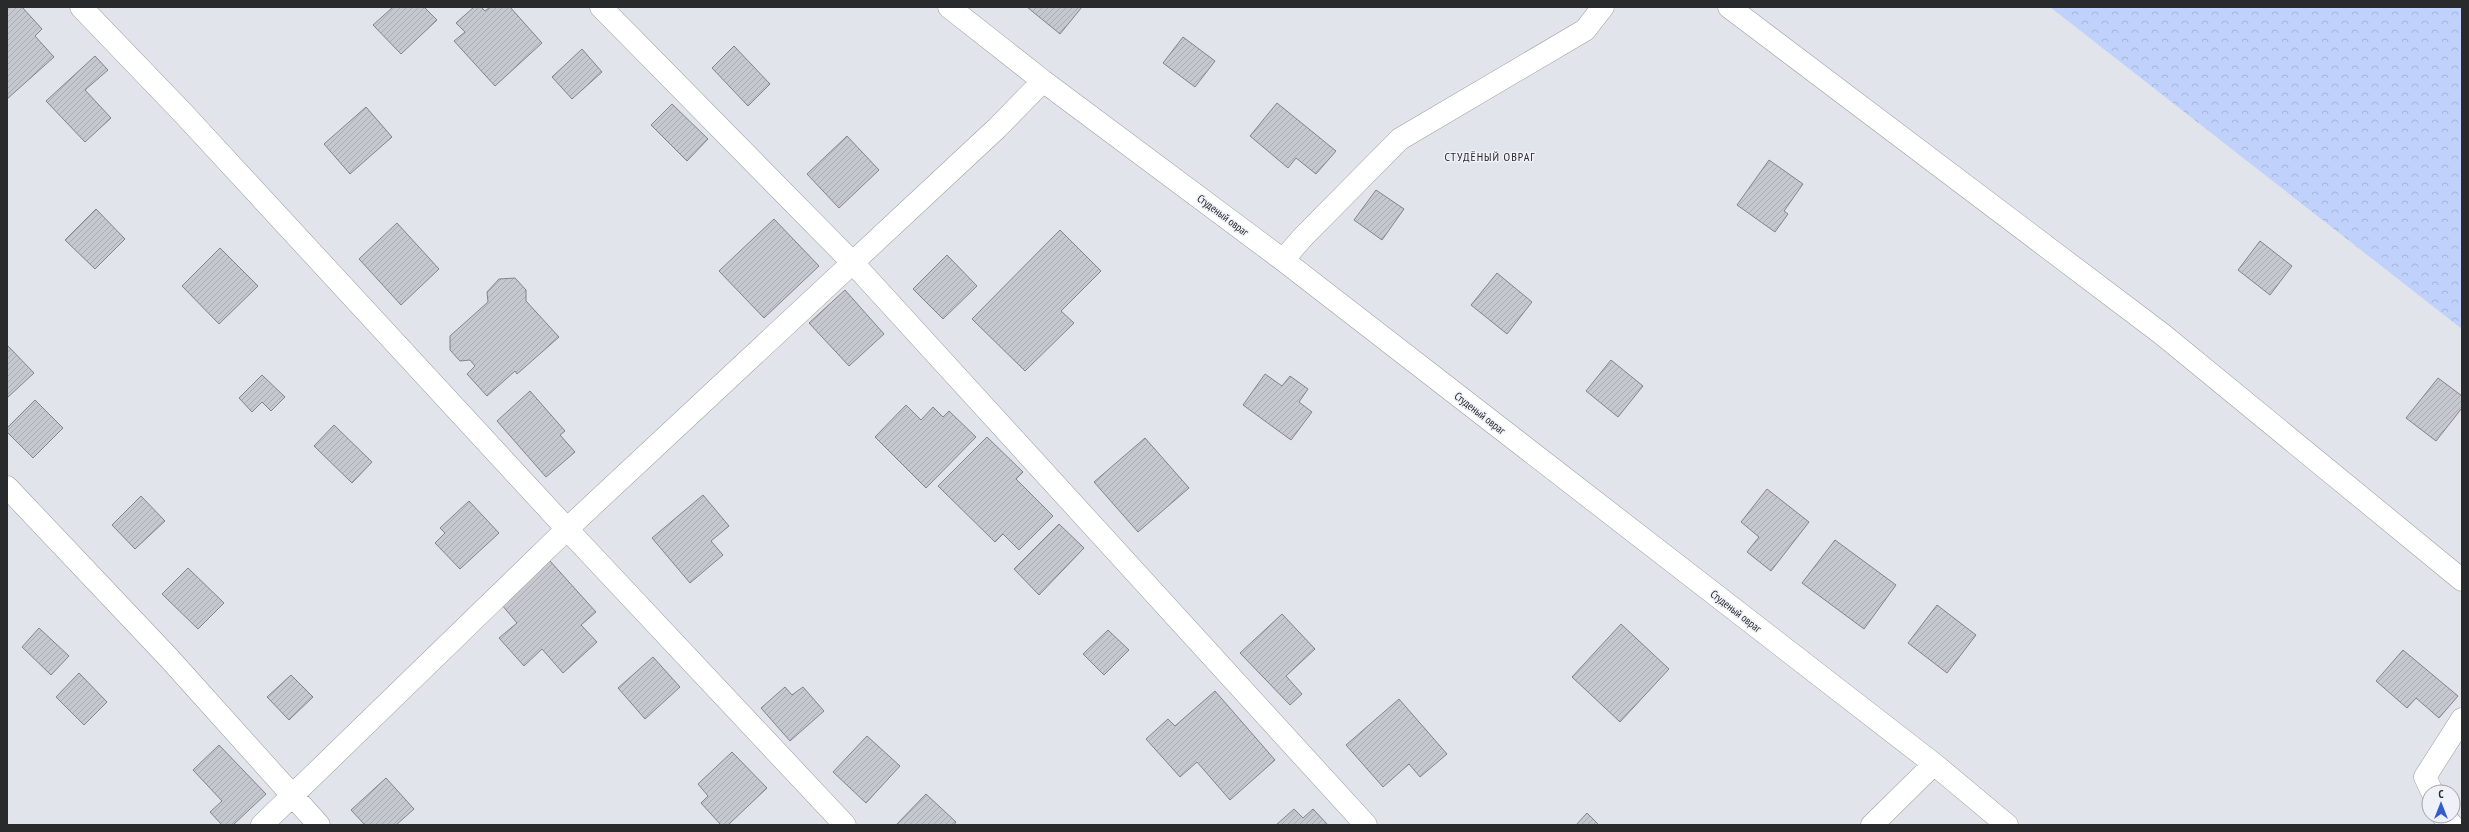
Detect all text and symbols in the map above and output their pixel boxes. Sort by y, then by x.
district label: СТУДЁНЫЙ ОВРАГ [1444,149,1536,164]
street label: Студеный овраг [1194,191,1252,239]
street label: Студеный овраг [1452,389,1509,438]
street label: Студеный овраг [1708,587,1765,636]
north arrow [2421,784,2461,824]
text: С [2438,787,2444,801]

